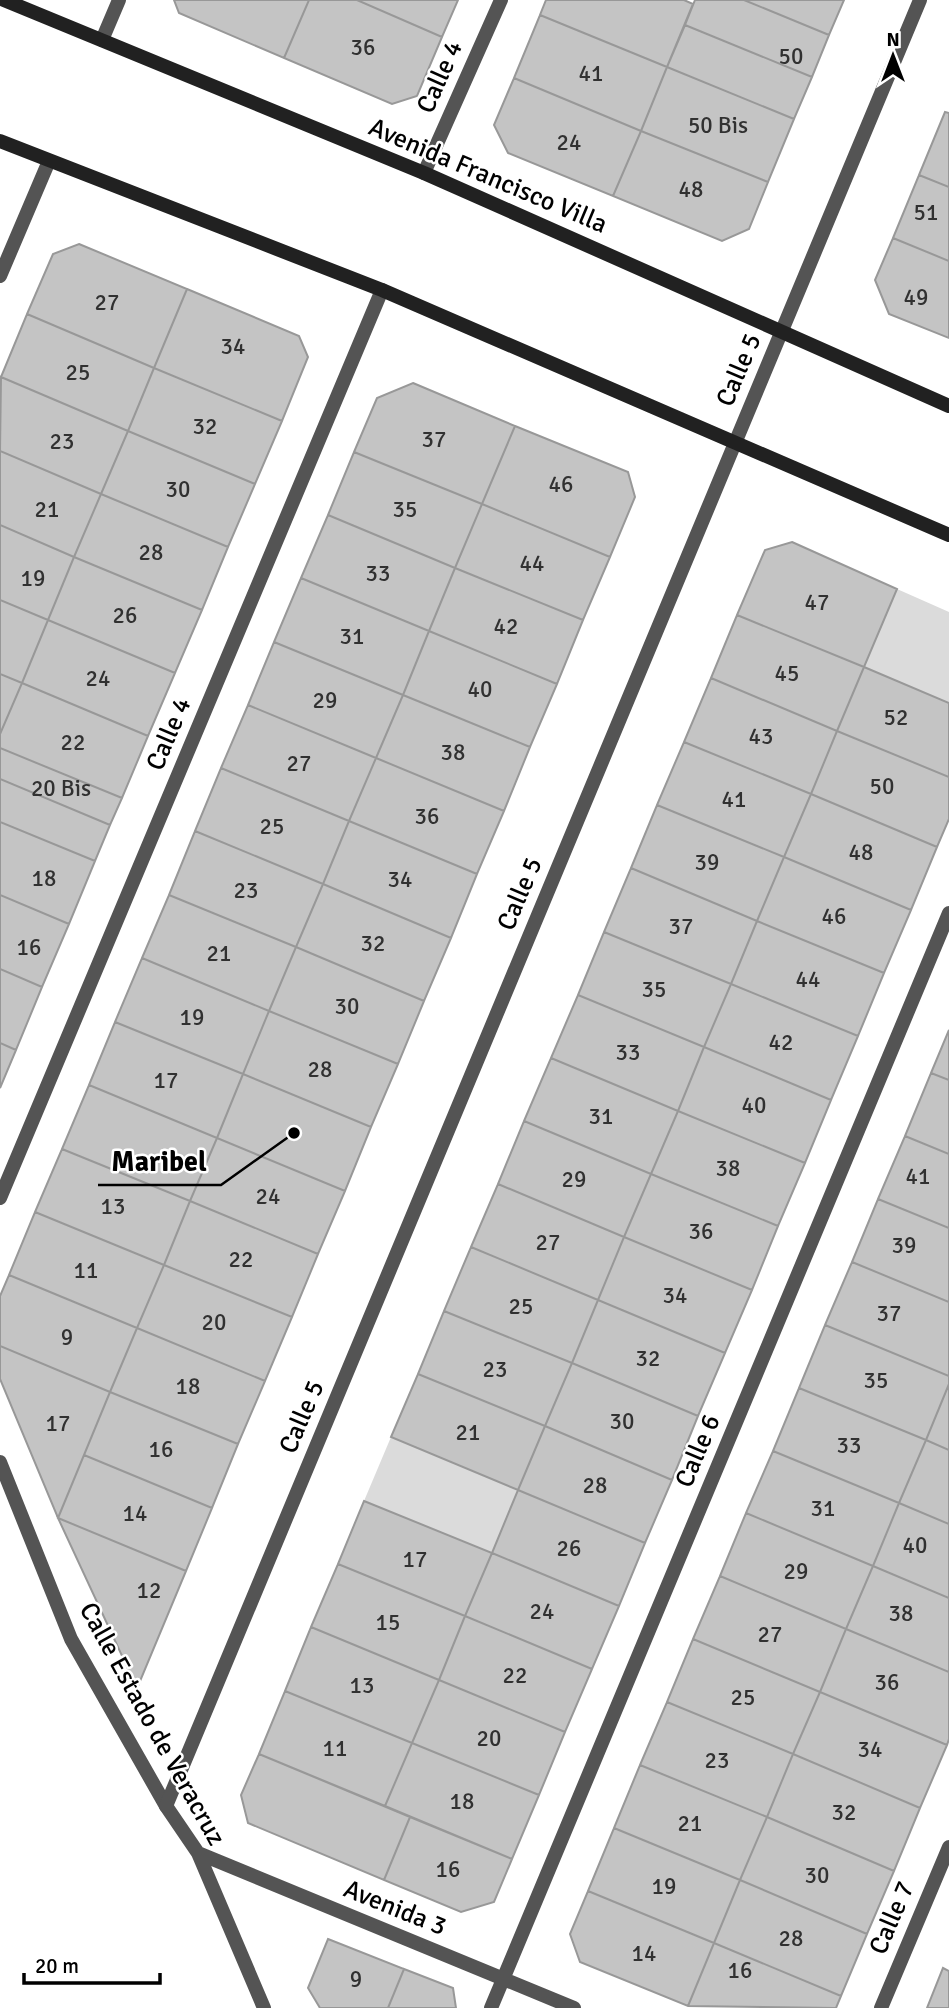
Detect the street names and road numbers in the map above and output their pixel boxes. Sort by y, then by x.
street label: Calle 4 [410,36,470,118]
street label: Avenida Francisco Villa [364,111,612,241]
street label: Calle 5 [709,329,769,411]
street label: Calle 4 [139,693,199,775]
street label: Calle 5 [490,853,550,935]
street label: Calle 5 [272,1376,332,1458]
street label: Calle 6 [668,1410,728,1492]
street label: Calle Estado de Veracruz [72,1597,232,1851]
street label: Avenida 3 [339,1873,451,1943]
street label: Calle 7 [862,1877,922,1959]

